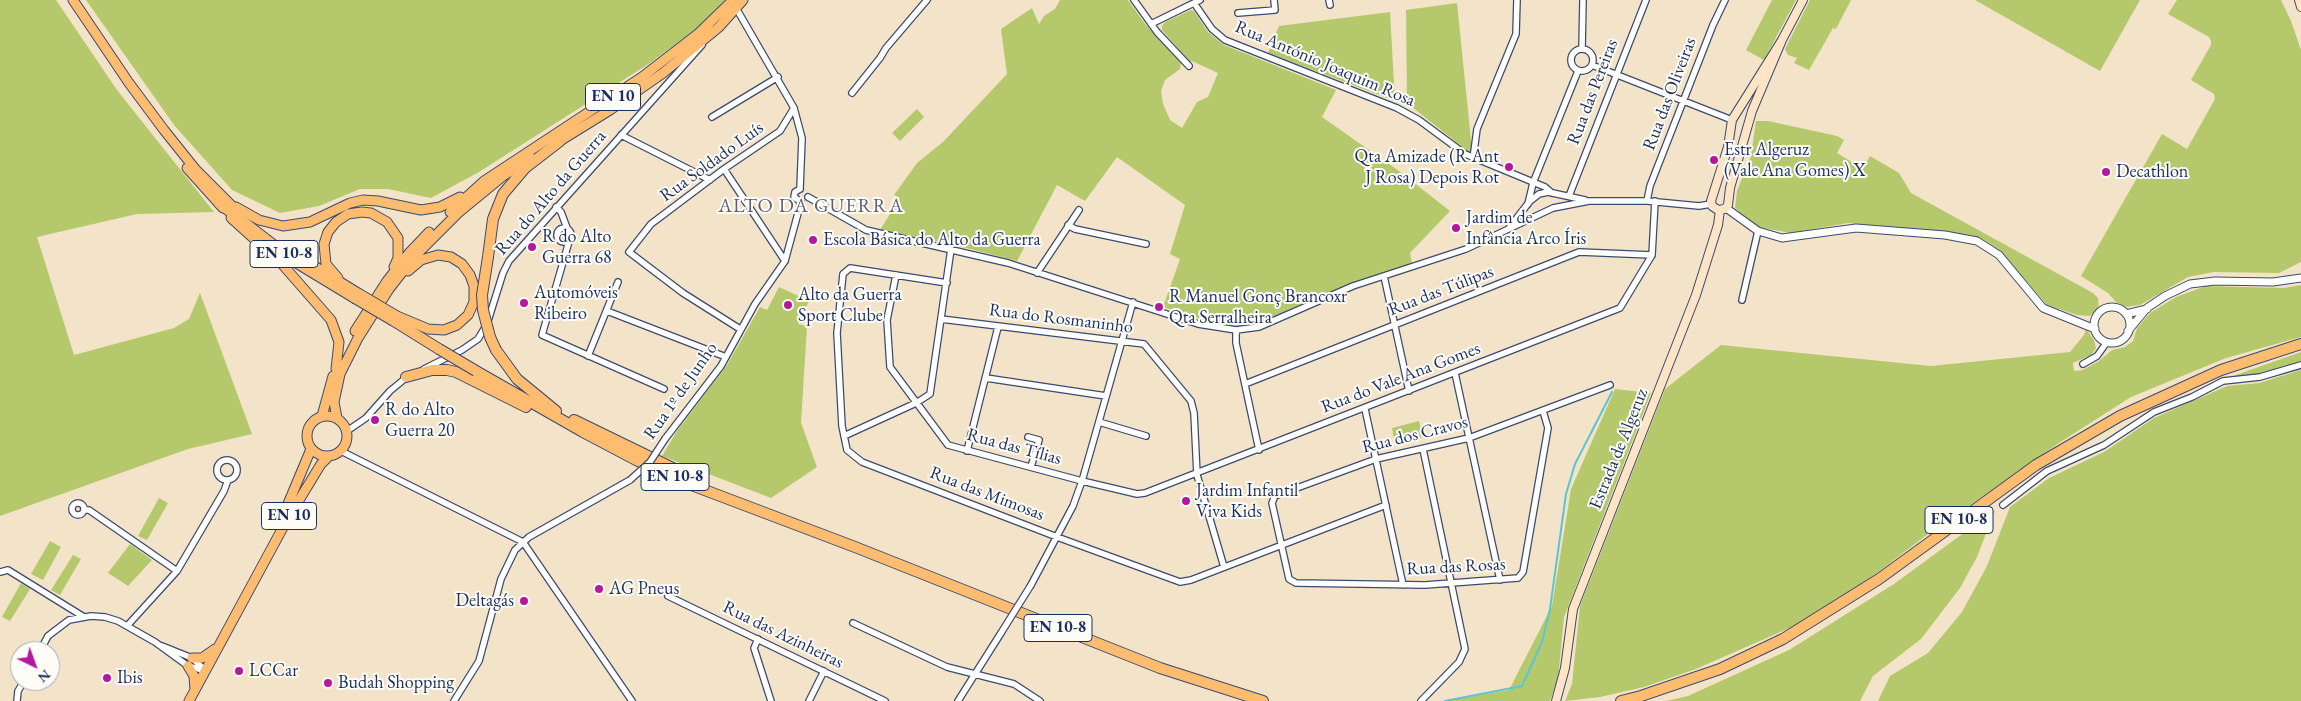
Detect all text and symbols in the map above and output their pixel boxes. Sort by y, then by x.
street label: Rua António Joaquim Rosa [1232,16,1418,112]
street label: Rua das Oliveiras [1639,35,1701,153]
street label: Rua das Pereiras [1563,36,1623,148]
road number: EN 10 [586,84,640,110]
street label: Rua Soldado Luís [656,117,768,207]
street label: Rua do Alto da Guerra [491,126,611,260]
place label: Estr Algeruz (Vale Ana Gomes) X [1724,139,1866,182]
place label: Qta Amizade (R Ant J Rosa) Depois Rot [1355,146,1499,188]
marker: Estr Algeruz (Vale Ana Gomes) X [1708,154,1720,166]
marker: Qta Amizade (R Ant J Rosa) Depois Rot [1503,161,1515,173]
place label: Decathlon [2116,161,2188,183]
marker: Decathlon [2100,166,2112,178]
district label: ALTO DA GUERRA [717,195,905,219]
place label: Jardim de Infância Arco Íris [1466,207,1586,250]
marker: Jardim de Infância Arco Íris [1450,222,1462,234]
place label: R do Alto Guerra 68 [542,226,612,268]
place label: Escola Básica do Alto da Guerra [823,229,1041,251]
marker: Escola Básica do Alto da Guerra [807,234,819,246]
road number: EN 10-8 [250,240,318,268]
marker: R do Alto Guerra 68 [526,241,538,253]
street label: Rua das Túlipas [1385,261,1497,321]
place label: Automóveis Ribeiro [534,282,618,324]
place label: Alto da Guerra Sport Clube [798,284,902,326]
place label: R Manuel Gonç Brancoxr Qta Serralheira [1169,286,1347,328]
marker: Automóveis Ribeiro [518,297,530,309]
marker: Alto da Guerra Sport Clube [782,299,794,311]
street label: Rua do Rosmaninho [988,299,1134,339]
marker: R Manuel Gonç Brancoxr Qta Serralheira [1153,301,1165,313]
street label: Rua 1º de Junho [639,338,723,444]
street label: Rua do Vale Ana Gomes [1318,338,1484,418]
street label: Estrada de Algeruz [1585,385,1653,513]
place label: R do Alto Guerra 20 [385,399,455,442]
street label: Rua dos Cravos [1360,411,1470,459]
marker: R do Alto Guerra 20 [369,414,381,426]
street label: Rua das Tílias [964,424,1064,470]
street label: Rua das Mimosas [927,462,1047,526]
road number: EN 10-8 [641,464,709,491]
place label: Jardim Infantil Viva Kids [1196,480,1298,522]
marker: Jardim Infantil Viva Kids [1180,495,1192,507]
road number: EN 10 [262,502,316,530]
road number: EN 10-8 [1925,506,1993,534]
street label: Rua das Rosas [1406,554,1506,580]
place label: AG Pneus [609,578,679,600]
marker: AG Pneus [593,583,605,595]
place label: Deltagás [455,590,514,612]
marker: Deltagás [518,595,530,607]
street label: Rua das Azinheiras [719,597,847,673]
road number: EN 10-8 [1024,614,1092,641]
north arrow [10,641,60,691]
place label: LCCar [249,660,298,682]
marker: LCCar [233,665,245,677]
text: N [34,666,55,687]
place label: Ibis [117,667,143,689]
marker: Ibis [101,672,113,684]
place label: Budah Shopping [338,672,454,694]
marker: Budah Shopping [322,677,334,689]

